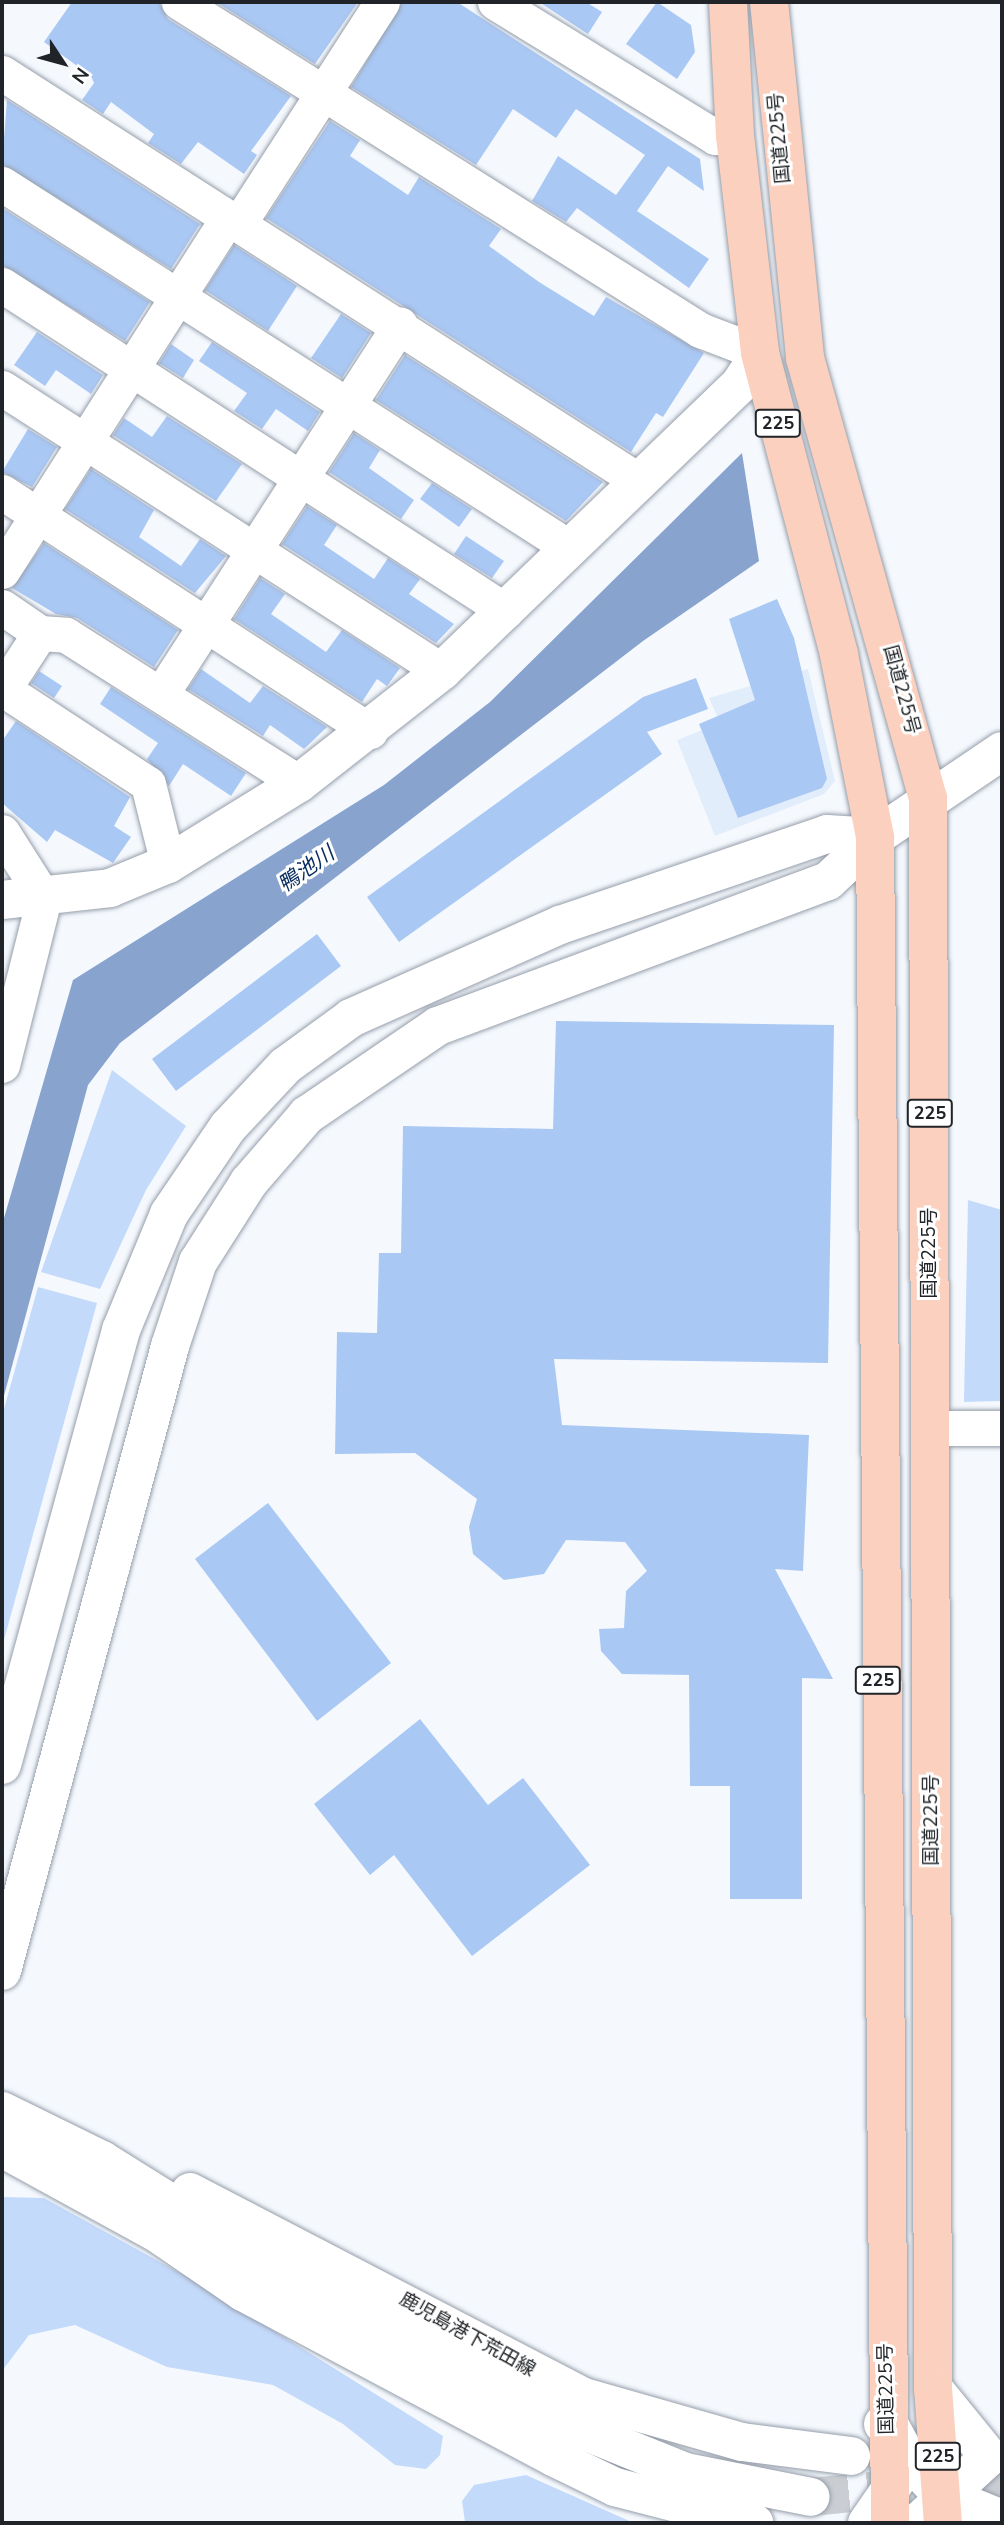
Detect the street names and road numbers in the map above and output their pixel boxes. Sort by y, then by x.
street label: 国道225号 [765,92,795,184]
road number: 225 [754,408,802,438]
street label: 国道225号 [878,643,924,737]
road number: 225 [906,1098,954,1128]
street label: 国道225号 [919,1207,941,1299]
road number: 225 [854,1666,903,1694]
street label: 国道225号 [921,1774,943,1866]
street label: 鹿児島港下荒田線 [395,2288,539,2382]
street label: 国道225号 [875,2343,899,2435]
road number: 225 [914,2442,962,2470]

